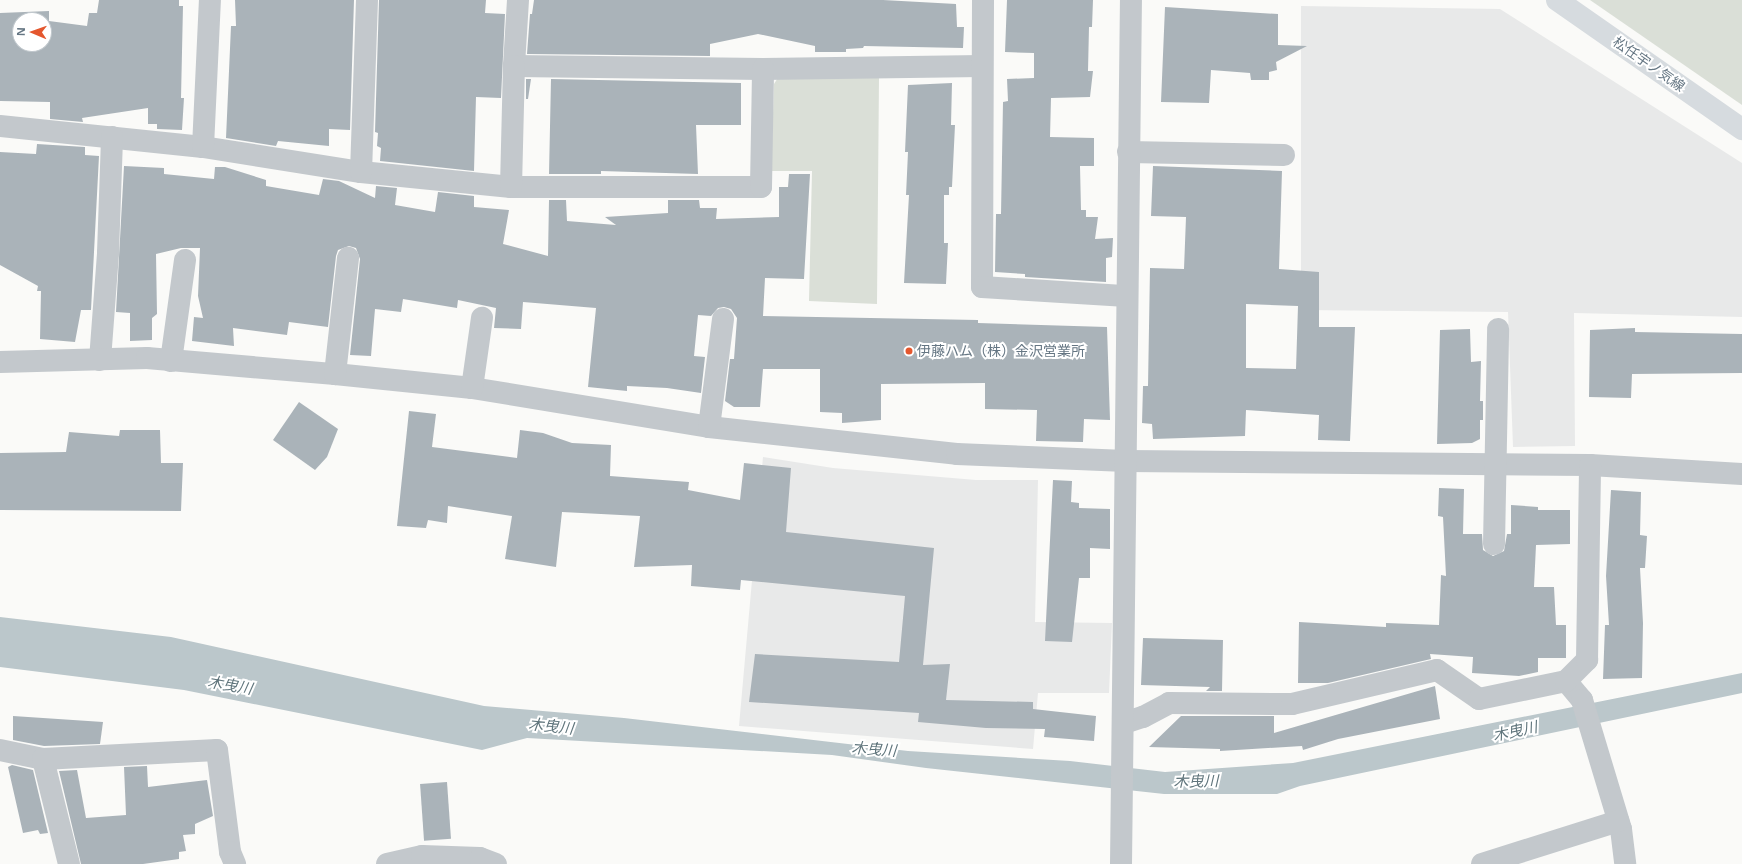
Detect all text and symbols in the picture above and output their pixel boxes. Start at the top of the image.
north arrow [12,12,52,52]
text: N [13,27,28,36]
street label: 松任宇ノ気線 [1610,33,1688,95]
place label: 伊藤ハム（株）金沢営業所 [917,343,1085,359]
marker: 伊藤ハム（株）金沢営業所 [904,346,914,356]
water label: 木曳川 [206,672,254,698]
water label: 木曳川 [528,715,574,737]
water label: 木曳川 [1491,718,1539,744]
water label: 木曳川 [851,738,897,760]
water label: 木曳川 [1173,772,1219,790]

